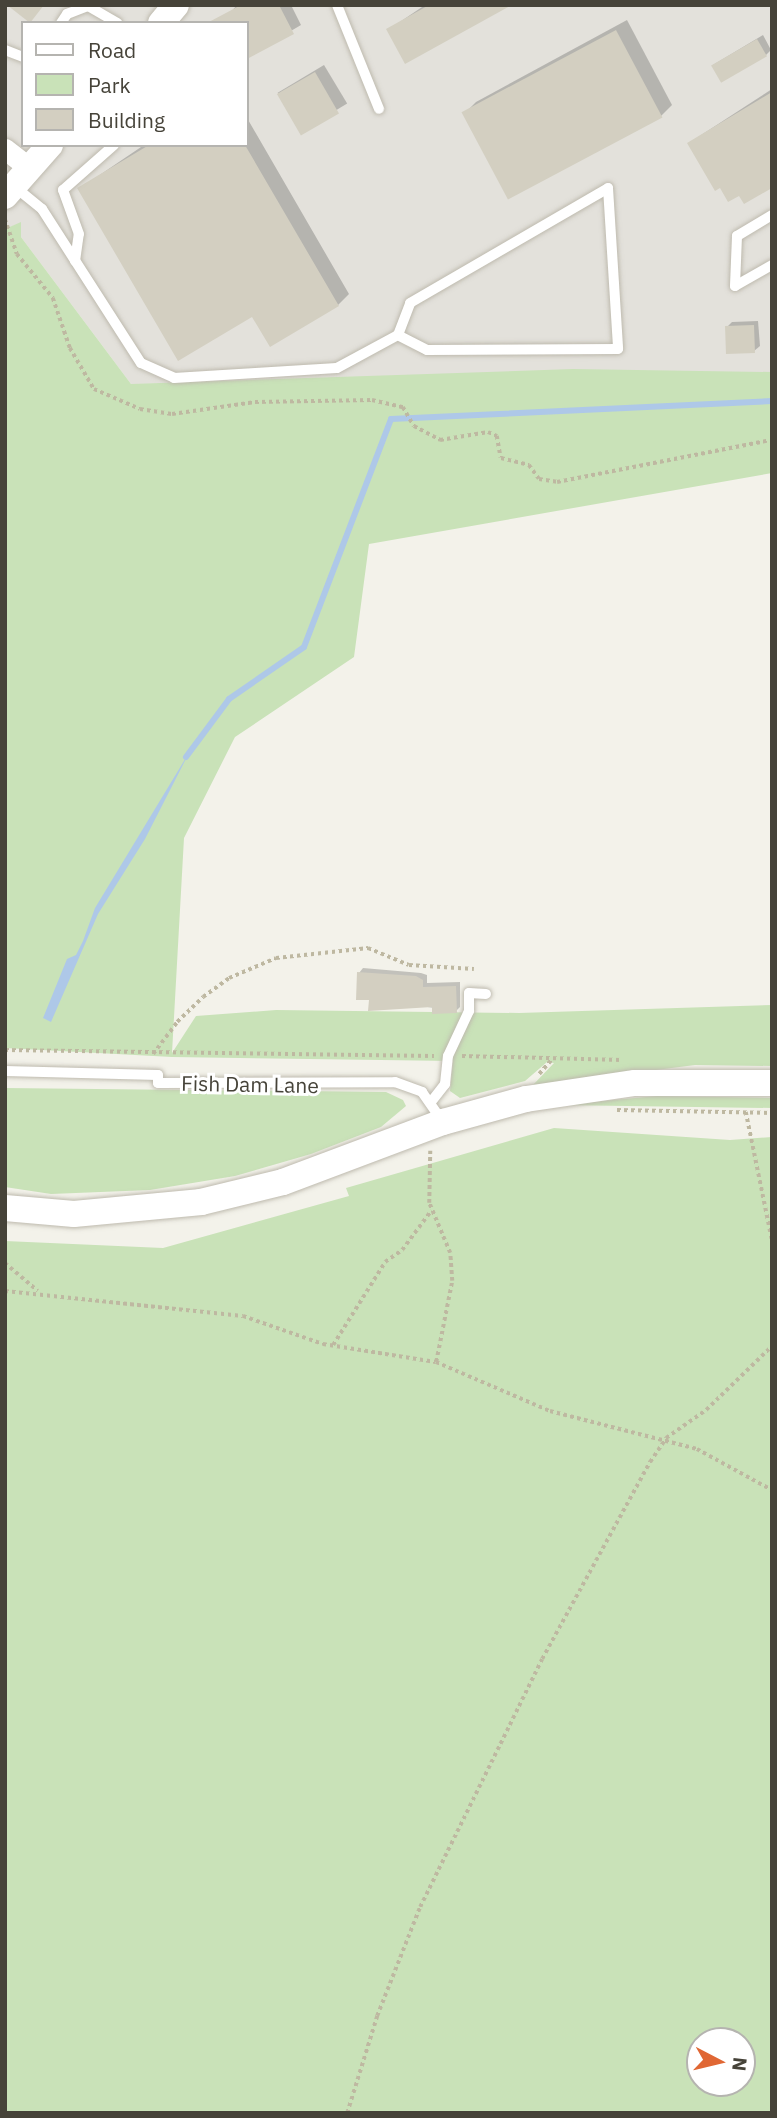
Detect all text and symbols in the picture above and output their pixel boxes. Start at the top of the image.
legend [21,21,248,147]
text: Road [88,36,136,64]
text: Park [88,71,131,99]
text: Building [88,106,165,134]
street label: Fish Dam Lane [181,1070,319,1098]
north arrow [686,2027,756,2097]
text: N [727,2056,753,2073]

